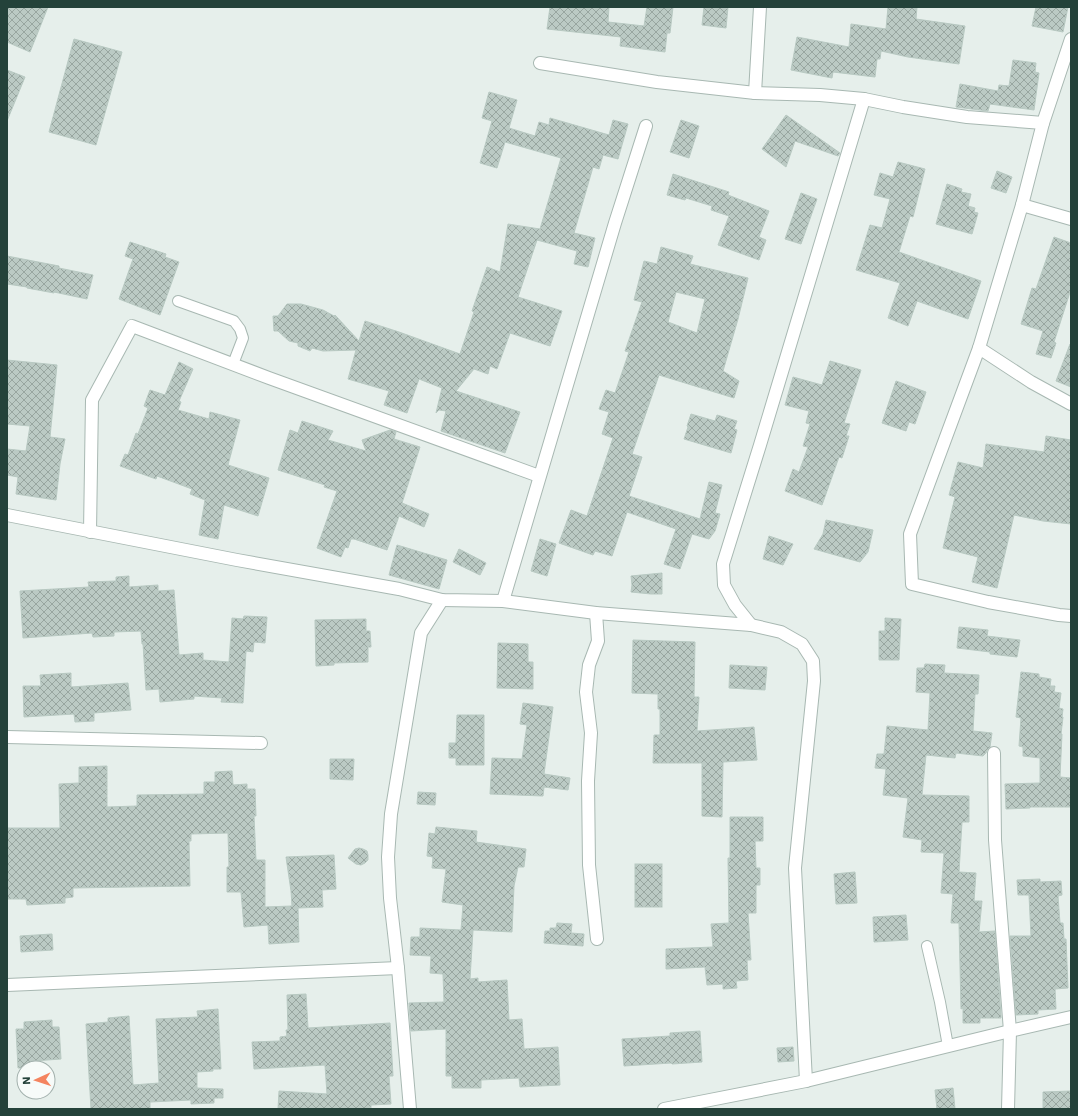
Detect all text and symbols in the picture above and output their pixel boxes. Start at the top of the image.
north arrow [16,1060,56,1100]
text: N [20,1076,33,1085]

